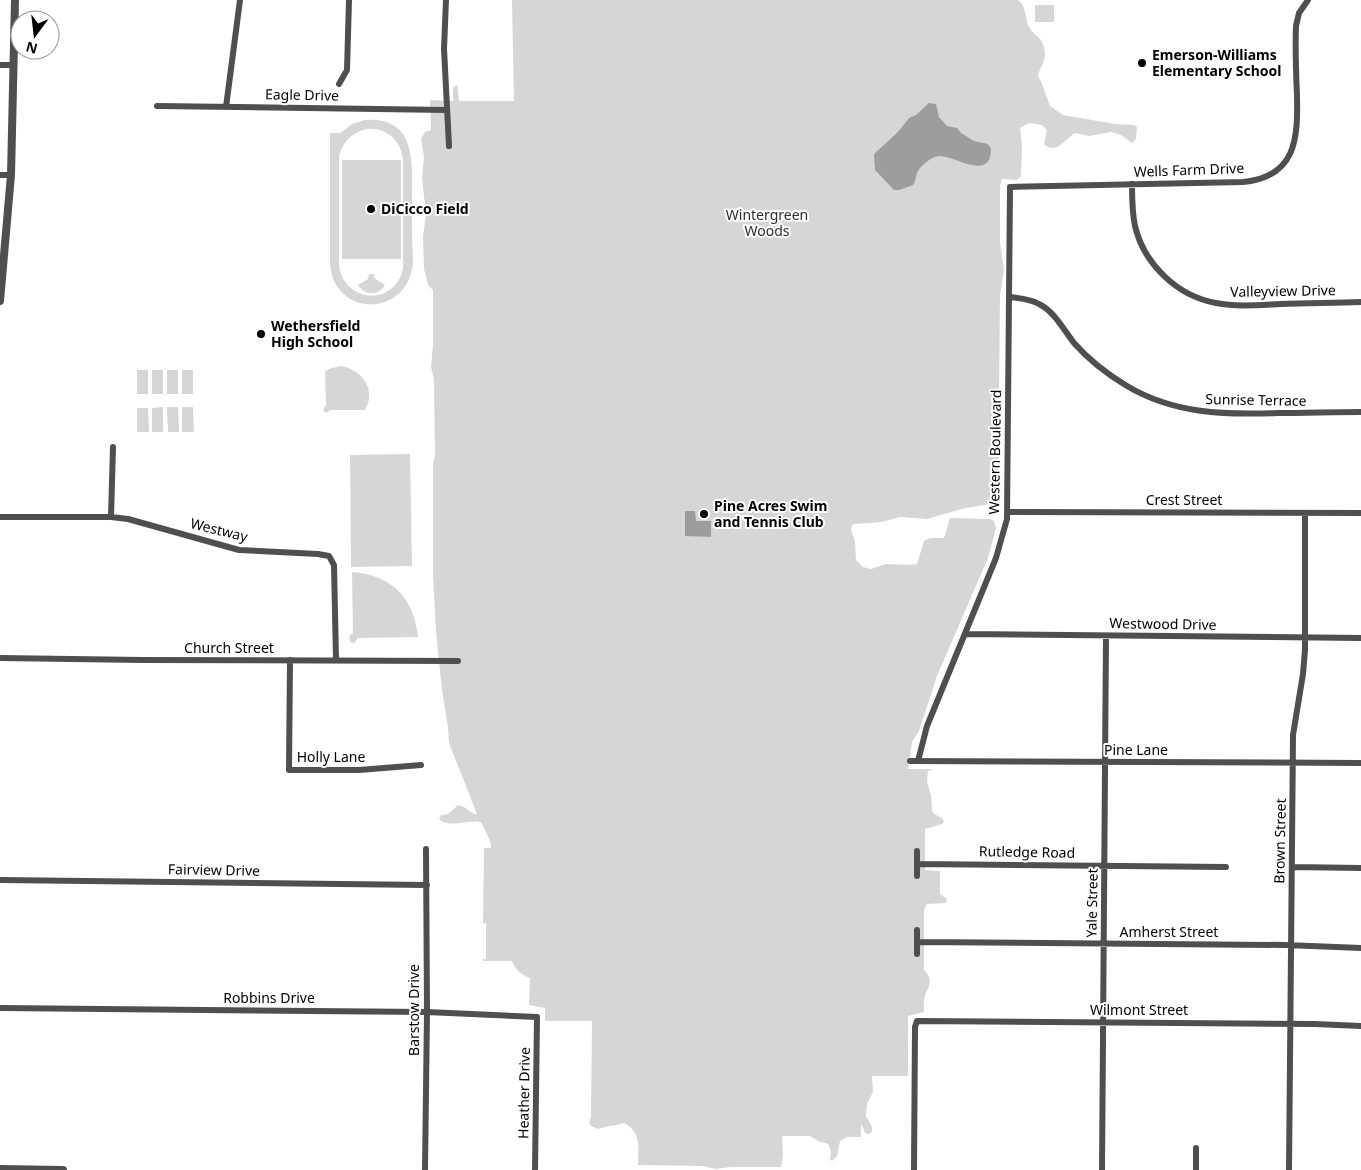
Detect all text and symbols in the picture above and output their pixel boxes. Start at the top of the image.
north arrow [10,10,60,60]
text: N [24,37,39,59]
place label: Emerson-Williams Elementary School [1152,45,1282,80]
marker: Emerson-Williams Elementary School [1136,57,1148,69]
street label: Eagle Drive [265,84,339,105]
street label: Wells Farm Drive [1133,158,1245,181]
place label: DiCicco Field [381,199,469,218]
marker: DiCicco Field [365,203,377,215]
park label: Wintergreen Woods [726,205,808,240]
street label: Valleyview Drive [1230,280,1336,301]
place label: Wethersfield High School [271,316,360,351]
marker: Wethersfield High School [255,328,267,340]
street label: Western Boulevard [984,389,1005,515]
street label: Sunrise Terrace [1205,389,1307,410]
street label: Crest Street [1146,490,1222,509]
place label: Pine Acres Swim and Tennis Club [714,496,827,531]
marker: Pine Acres Swim and Tennis Club [698,508,710,520]
street label: Westway [188,513,251,546]
street label: Westwood Drive [1109,613,1217,634]
street label: Church Street [184,638,274,657]
street label: Pine Lane [1104,740,1168,759]
street label: Holly Lane [297,747,365,766]
street label: Brown Street [1269,798,1290,884]
street label: Rutledge Road [979,841,1075,862]
street label: Fairview Drive [168,859,260,880]
street label: Yale Street [1081,868,1102,938]
street label: Amherst Street [1120,922,1218,941]
street label: Barstow Drive [404,964,423,1056]
street label: Robbins Drive [223,988,315,1007]
street label: Wilmont Street [1090,1000,1188,1019]
street label: Heather Drive [513,1047,534,1139]

